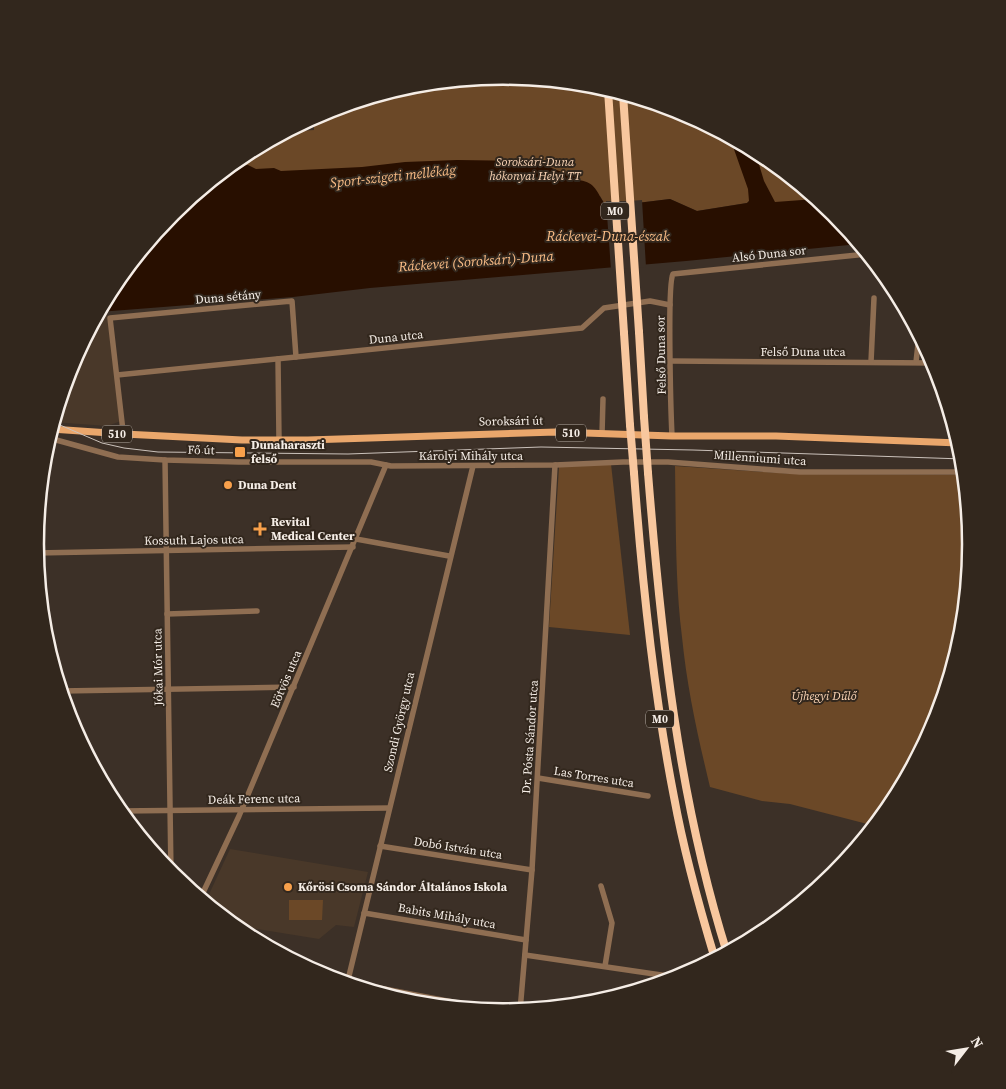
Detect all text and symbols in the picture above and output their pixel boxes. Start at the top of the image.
park label: Soroksári-Duna hókonyai Helyi TT [489,154,582,184]
water label: Sport-szigeti mellékág [329,159,458,193]
road number: M0 [601,202,629,220]
water label: Ráckevei-Duna-észak [545,226,670,246]
street label: Alsó Duna sor [731,242,807,266]
water label: Ráckevei (Soroksári)-Duna [397,246,555,276]
street label: Duna sétány [194,286,262,308]
street label: Felső Duna sor [652,315,670,395]
street label: Duna utca [368,326,425,348]
street label: Felső Duna utca [760,344,846,360]
street label: Soroksári út [479,412,543,430]
road number: 510 [556,424,586,442]
road number: 510 [102,426,132,442]
place label: Dunaharaszti felső [251,437,325,467]
street label: Fő út [187,442,215,458]
marker: Dunaharaszti felső [233,445,247,459]
street label: Millenniumi utca [713,447,808,469]
street label: Károlyi Mihály utca [419,448,524,464]
place label: Duna Dent [238,477,297,493]
marker: Duna Dent [222,479,234,491]
place label: Revital Medical Center [271,514,355,544]
marker: Revital Medical Center [253,522,267,536]
street label: Kossuth Lajos utca [144,531,245,549]
street label: Jókai Mór utca [149,627,167,707]
street label: Eötvös utca [267,647,306,710]
street label: Szondi György utca [380,669,419,774]
street label: Dr. Pósta Sándor utca [518,679,542,794]
park label: Újhegyi Dűlő [791,688,858,704]
road number: M0 [646,711,674,728]
street label: Las Torres utca [553,763,636,791]
street label: Deák Ferenc utca [208,790,301,808]
street label: Dobó István utca [413,833,504,863]
place label: Kőrösi Csoma Sándor Általános Iskola [298,879,508,895]
marker: Kőrösi Csoma Sándor Általános Iskola [282,881,294,893]
street label: Babits Mihály utca [397,900,498,933]
north arrow [941,1024,991,1074]
text: N [966,1033,988,1052]

